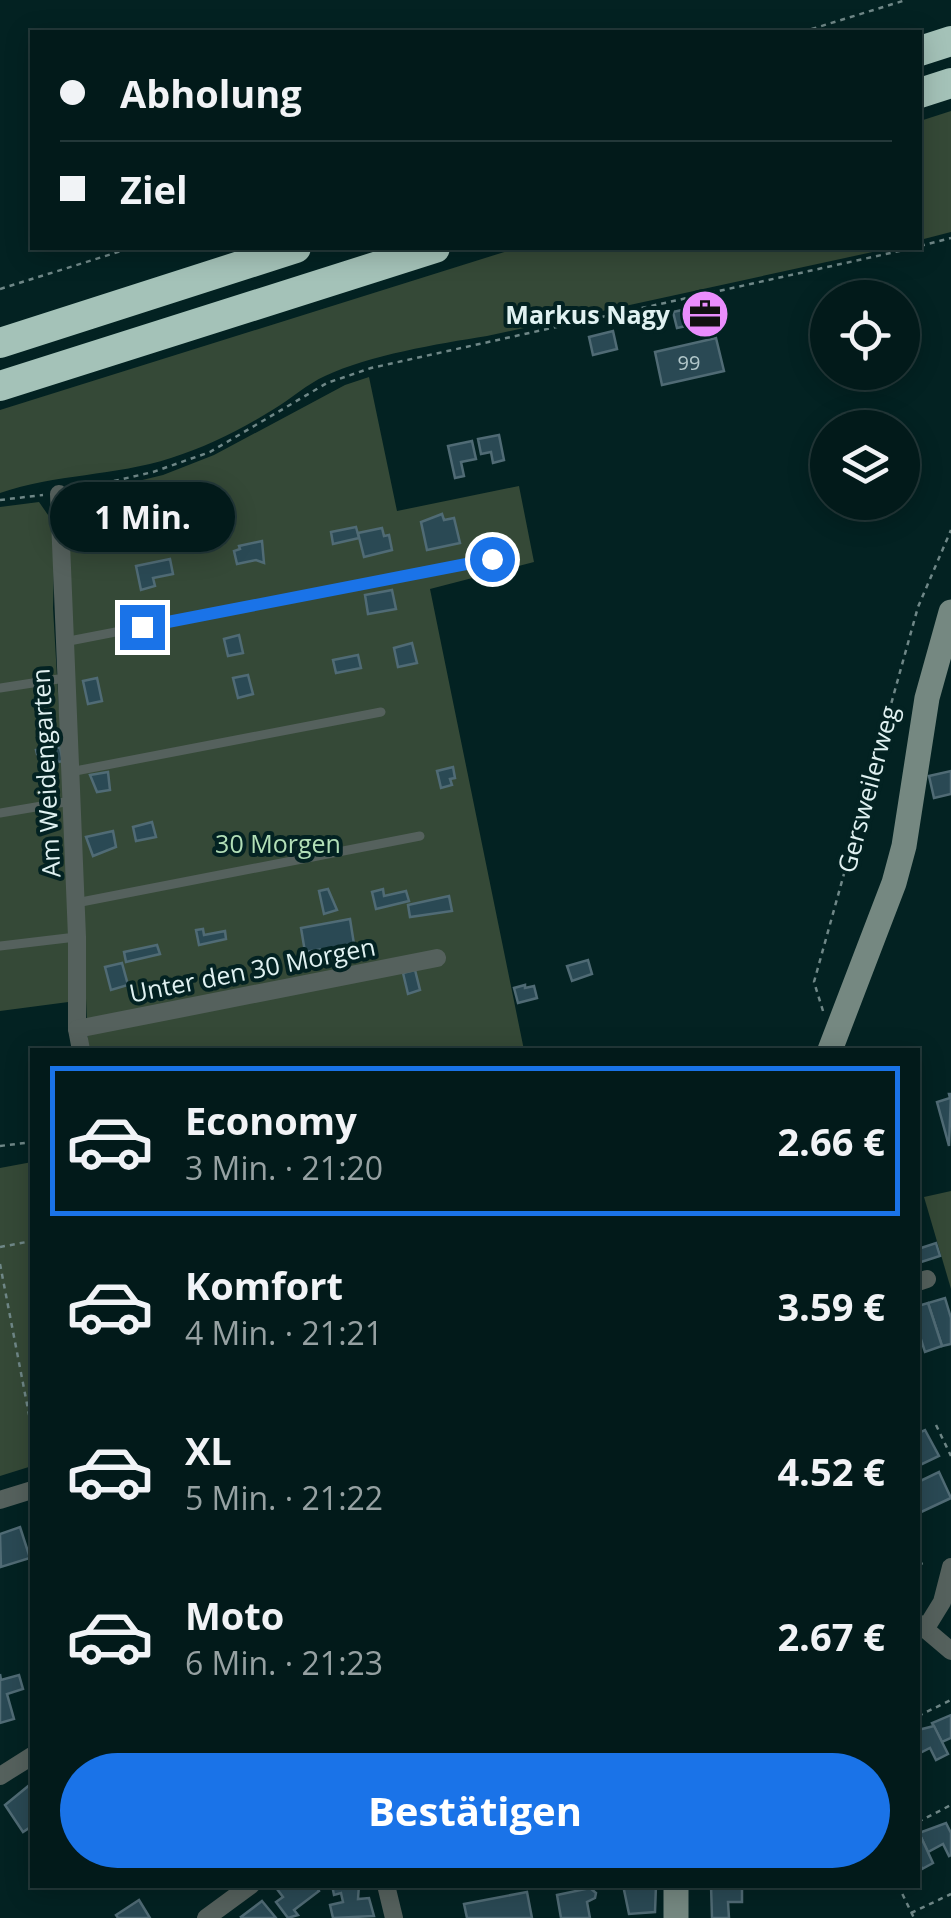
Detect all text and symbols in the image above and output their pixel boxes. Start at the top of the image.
text: Abholung [120,67,302,119]
text: Ziel [120,163,188,215]
map controls [810,280,920,520]
button: locate [810,280,920,390]
office icon: Markus Nagy [679,288,731,340]
place label: Markus Nagy [505,297,671,331]
house number: 99 [678,349,700,376]
button: layers [810,410,920,520]
callout: 1 Min. [49,482,234,552]
text: 1 Min. [94,495,191,538]
route start [470,537,515,582]
route end [120,605,165,650]
street label: Am Weidengarten [23,667,67,879]
street label: Gersweilerweg [828,701,906,876]
park label: 30 Morgen [215,826,341,860]
street label: Unter den 30 Morgen [126,928,378,1010]
text: Economy [185,1094,357,1146]
icon: car [65,1096,155,1186]
text: 2.66 € [777,1115,885,1167]
text: 3 Min. · 21:20 [185,1146,383,1189]
text: Komfort [185,1259,343,1311]
icon: car [65,1261,155,1351]
text: 3.59 € [777,1280,885,1332]
text: 4 Min. · 21:21 [185,1311,383,1354]
text: XL [185,1424,232,1476]
icon: car [65,1426,155,1516]
text: 4.52 € [777,1445,885,1497]
text: 5 Min. · 21:22 [185,1476,383,1519]
text: Moto [185,1589,284,1641]
icon: car [65,1591,155,1681]
text: 2.67 € [777,1610,885,1662]
text: 6 Min. · 21:23 [185,1641,383,1684]
button: Bestätigen [60,1753,890,1868]

